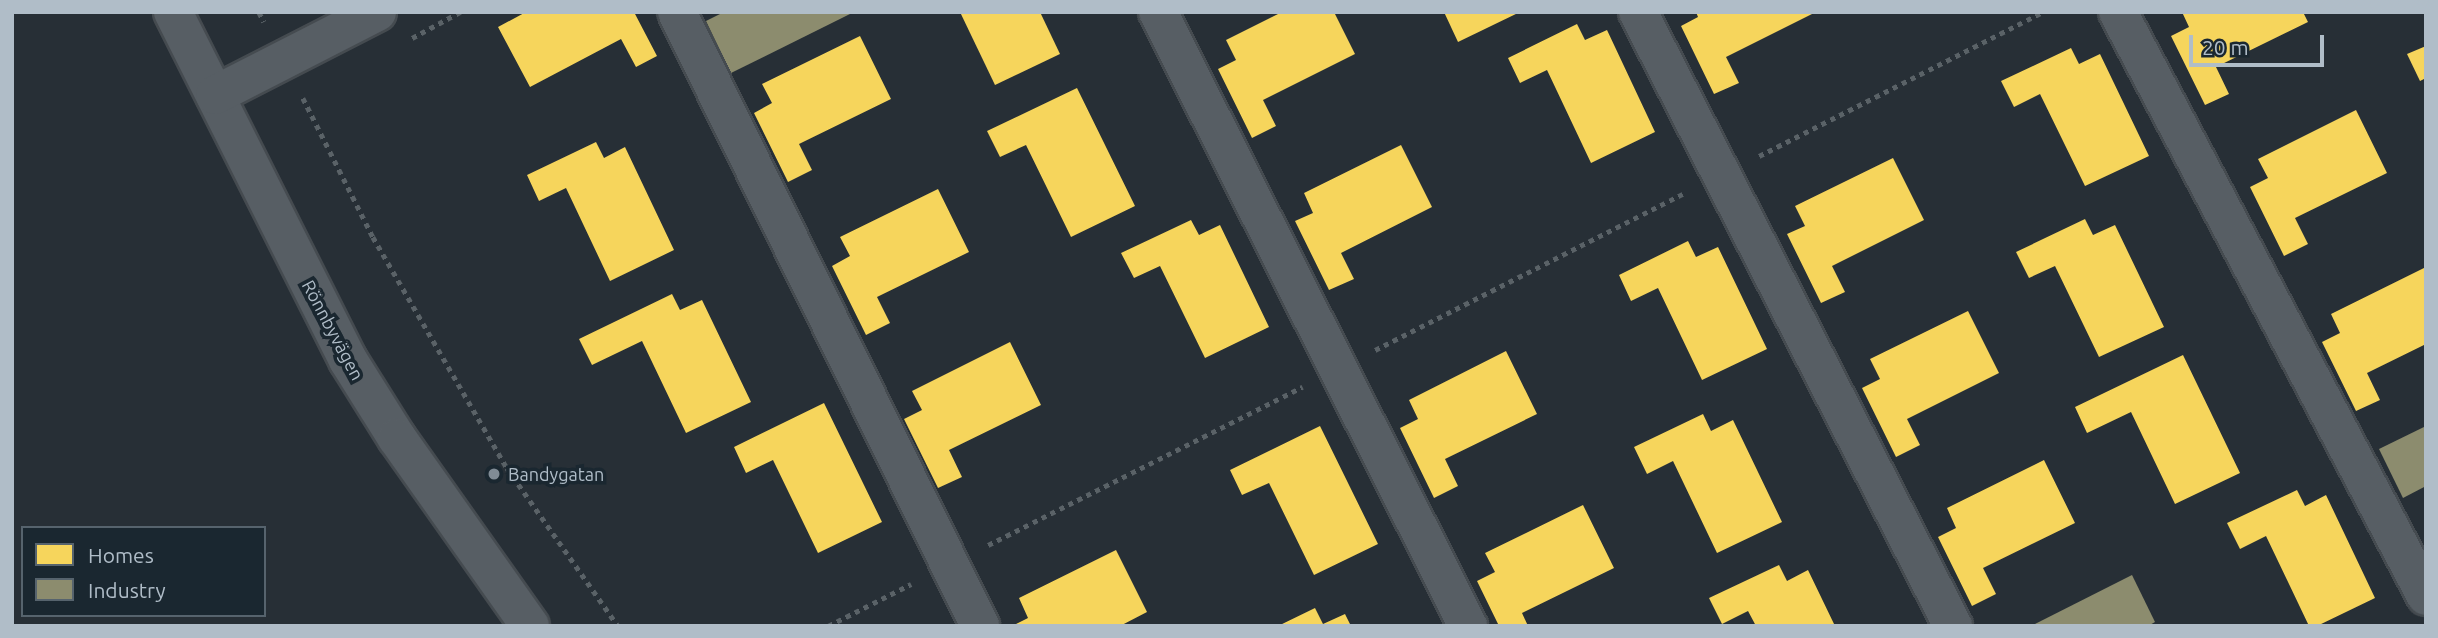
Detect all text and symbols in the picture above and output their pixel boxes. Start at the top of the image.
scale bar [2193,21,2328,65]
text: 20 m [2202,35,2249,59]
street label: Rönnbyvägen [298,276,368,384]
place label: Bandygatan [508,463,604,485]
marker: Bandygatan [486,466,502,482]
legend [21,526,266,617]
text: Homes [88,543,154,567]
text: Industry [88,578,166,602]

